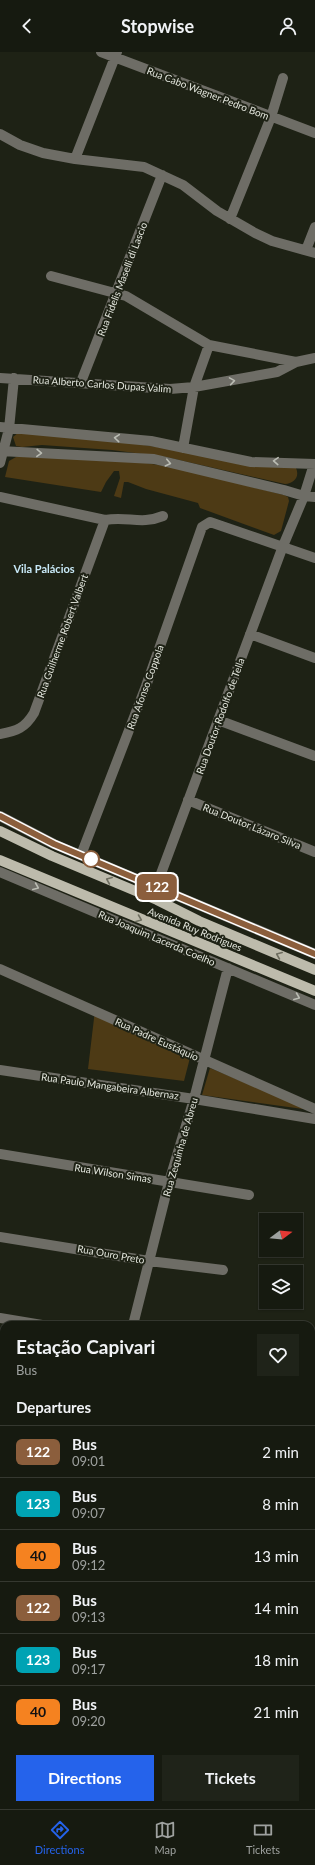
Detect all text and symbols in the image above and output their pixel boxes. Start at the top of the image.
icon: back [16,15,38,37]
text: Stopwise [121,15,194,37]
icon: person [277,15,299,37]
street label: Rua Cabo Wagner Pedro Bom [145,64,271,122]
street label: Rua Fidelis Maselli di Lascio [95,220,149,338]
street label: Rua Alberto Carlos Dupas Valim [32,373,172,395]
one-way arrow [229,377,236,385]
one-way arrow [114,434,120,443]
one-way arrow [36,449,42,457]
one-way arrow [273,457,279,466]
one-way arrow [165,458,172,466]
district label: Vila Palácios [12,562,75,575]
street label: Rua Guilherme Robert Valbert [34,572,90,699]
street label: Rua Afonso Coppola [124,643,166,731]
street label: Rua Doutor Rodolfo de Tella [193,656,247,776]
street label: Rua Doutor Lázaro Silva [201,801,303,851]
unlabelled marker [82,850,100,868]
line badge: 122 [134,874,180,900]
one-way arrow [106,876,113,884]
text: 122 [145,878,169,895]
one-way arrow [31,882,39,890]
street label: Avenida Ruy Rodrigues [146,905,244,953]
street label: Rua Joaquim Lacerda Coelho [97,908,218,968]
one-way arrow [136,914,143,922]
one-way arrow [276,952,284,960]
one-way arrow [294,993,301,1001]
street label: Rua Padre Eustáquio [113,1015,201,1063]
street label: Rua Paulo Mangabeira Albernaz [40,1070,180,1102]
street label: Rua Zequinha de Abreu [160,1096,200,1198]
street label: Rua Wilson Simas [74,1161,152,1185]
north arrow [259,1213,303,1257]
map controls [259,1213,303,1309]
street label: Rua Ouro Preto [76,1242,146,1266]
button: layers [259,1265,303,1309]
button: heart [257,1334,299,1376]
text: Estação Capivari [16,1335,155,1358]
text: Bus [16,1362,37,1378]
text: Departures [16,1398,91,1416]
text: Bus [72,1435,97,1453]
text: 122 [26,1443,50,1460]
text: 2 min [262,1443,299,1461]
text: 09:01 [72,1453,105,1469]
text: Bus [72,1487,97,1505]
text: 123 [26,1495,50,1512]
text: 8 min [262,1495,299,1513]
text: 09:07 [72,1505,105,1521]
text: Bus [72,1539,97,1557]
text: 40 [30,1547,46,1564]
text: 13 min [253,1547,299,1565]
text: 09:12 [72,1557,105,1573]
text: Bus [72,1591,97,1609]
text: 122 [26,1599,50,1616]
text: 14 min [253,1599,299,1617]
text: 09:13 [72,1609,105,1625]
text: Bus [72,1643,97,1661]
text: 123 [26,1651,50,1668]
text: 18 min [253,1651,299,1669]
text: 09:17 [72,1661,105,1677]
text: Bus [72,1695,97,1713]
text: 40 [30,1703,46,1720]
text: 21 min [253,1703,299,1721]
text: 09:20 [72,1713,105,1729]
button: Directions [16,1755,154,1801]
button: Tickets [162,1755,299,1801]
tab: Directions [35,1819,85,1856]
tab: Map [154,1819,176,1856]
tab: Tickets [246,1819,280,1856]

